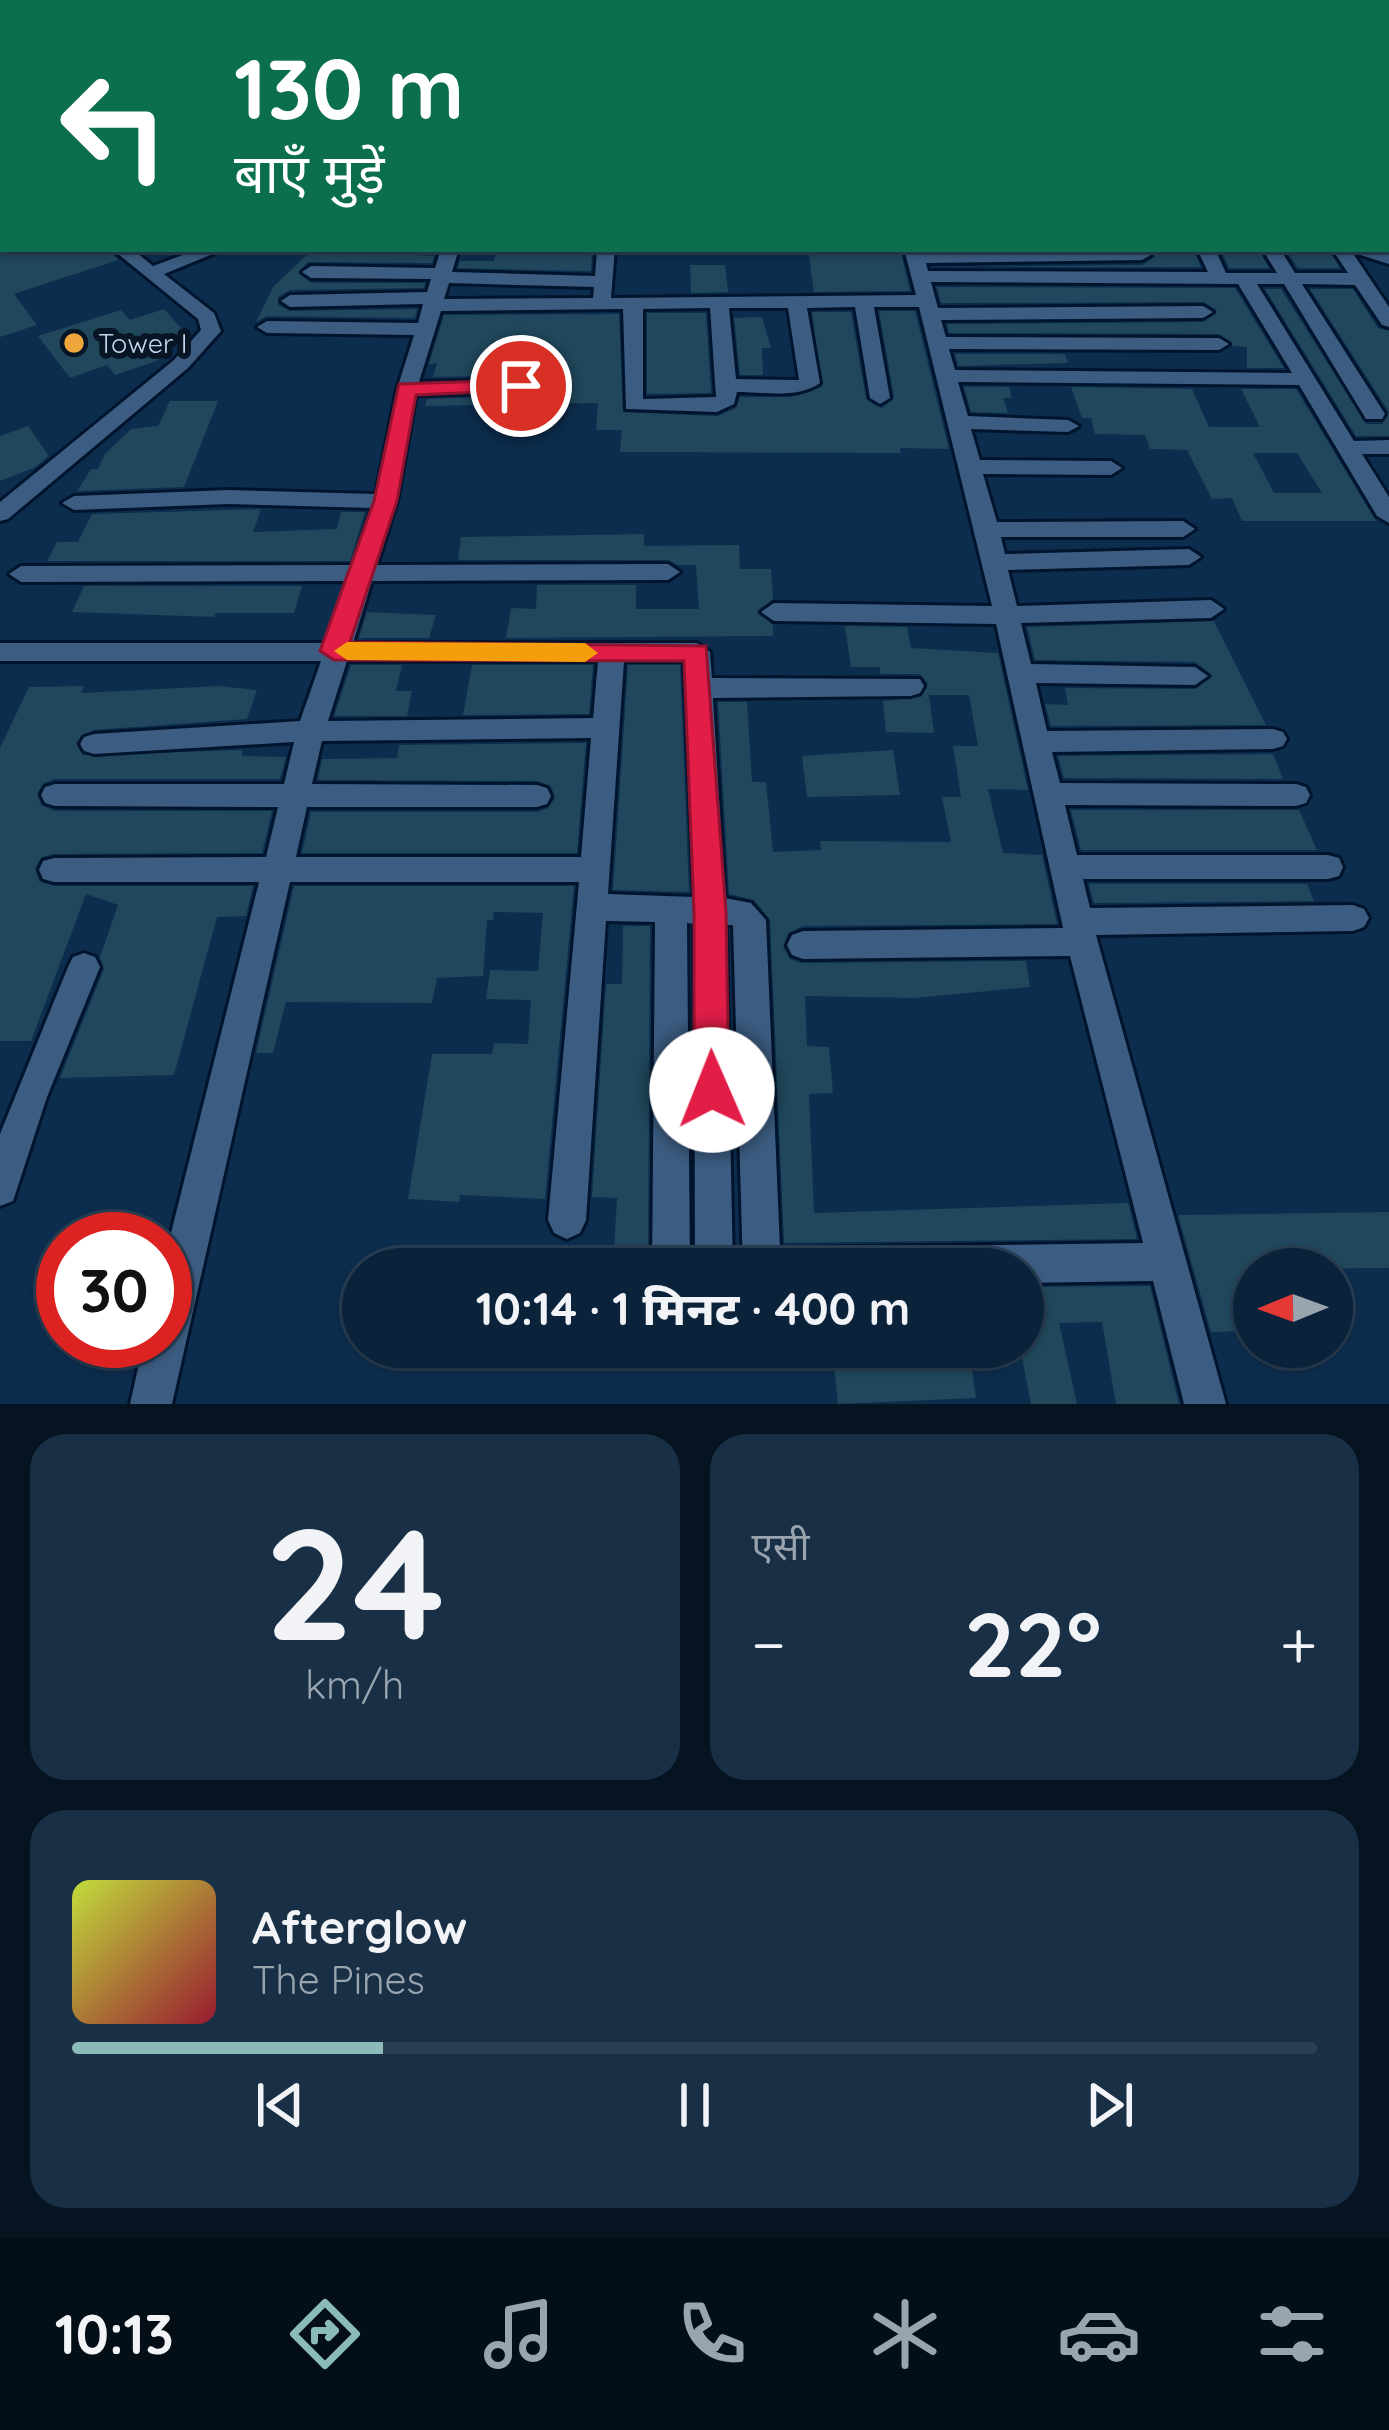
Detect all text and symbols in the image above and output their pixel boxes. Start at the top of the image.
text: 130 m [234,35,464,140]
icon: left [36,48,192,204]
text: बाएँ मुड़ें [234,139,385,207]
place label: Tower I [98,326,187,360]
marker: Tower I [61,330,87,356]
pin [470,335,572,437]
icon: arrive [488,353,554,419]
position arrow [649,1027,775,1153]
speed limit sign: 30 [36,1212,192,1368]
north arrow [1233,1248,1353,1368]
map controls [1233,1248,1353,1368]
text: 10:14 · 1 मिनट · 400 m [476,1280,910,1336]
text: 24 [265,1484,445,1679]
text: एसी [752,1521,810,1570]
text: 22° [964,1587,1102,1700]
text: − [752,1602,786,1685]
text: + [1280,1602,1317,1685]
text: km/h [305,1660,404,1709]
text: Afterglow [252,1899,467,1955]
text: The Pines [252,1955,425,2004]
icon: previous [247,2072,313,2138]
icon: pause [662,2072,728,2138]
icon: next [1077,2072,1143,2138]
icon: directions [283,2292,367,2376]
icon: music [477,2292,561,2376]
icon: phone [670,2292,754,2376]
icon: climate [863,2292,947,2376]
icon: car [1057,2292,1141,2376]
icon: filters [1250,2292,1334,2376]
text: 10:13 [55,2300,174,2368]

